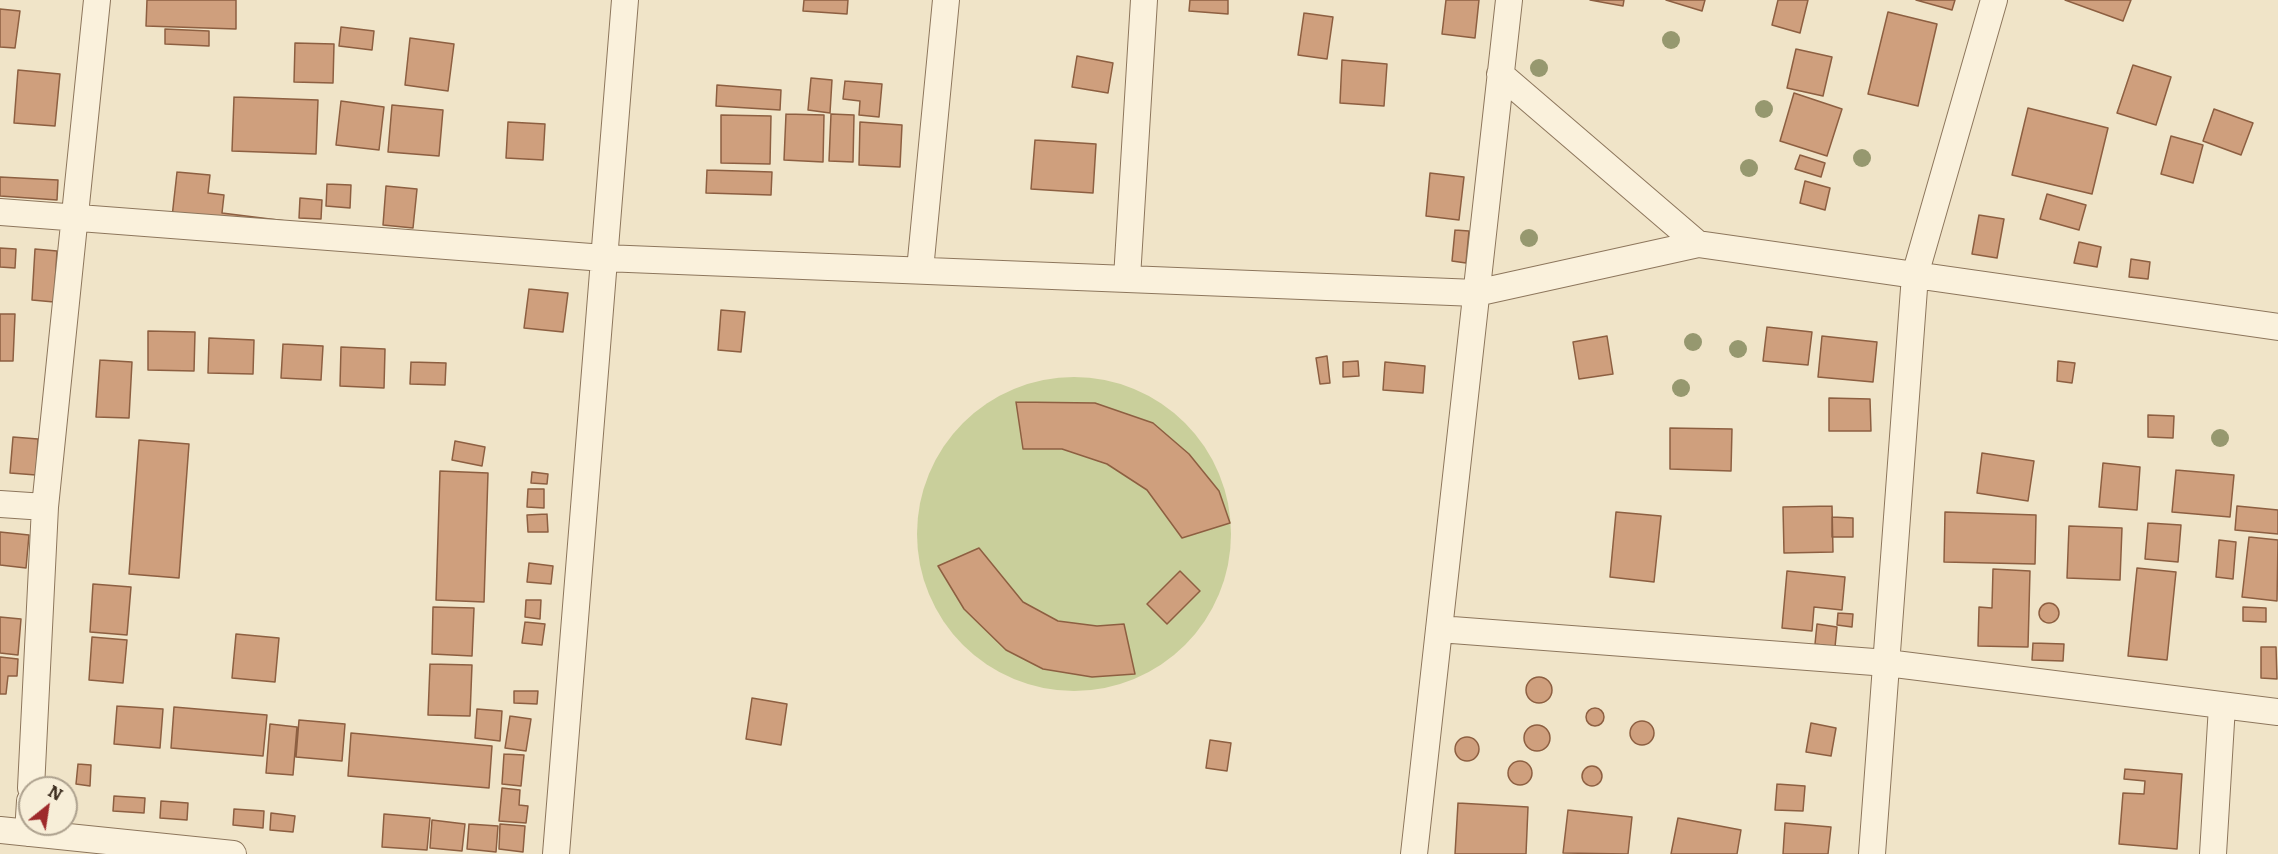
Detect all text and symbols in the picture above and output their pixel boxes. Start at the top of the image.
north arrow [18,776,78,836]
text: N [44,778,68,806]

